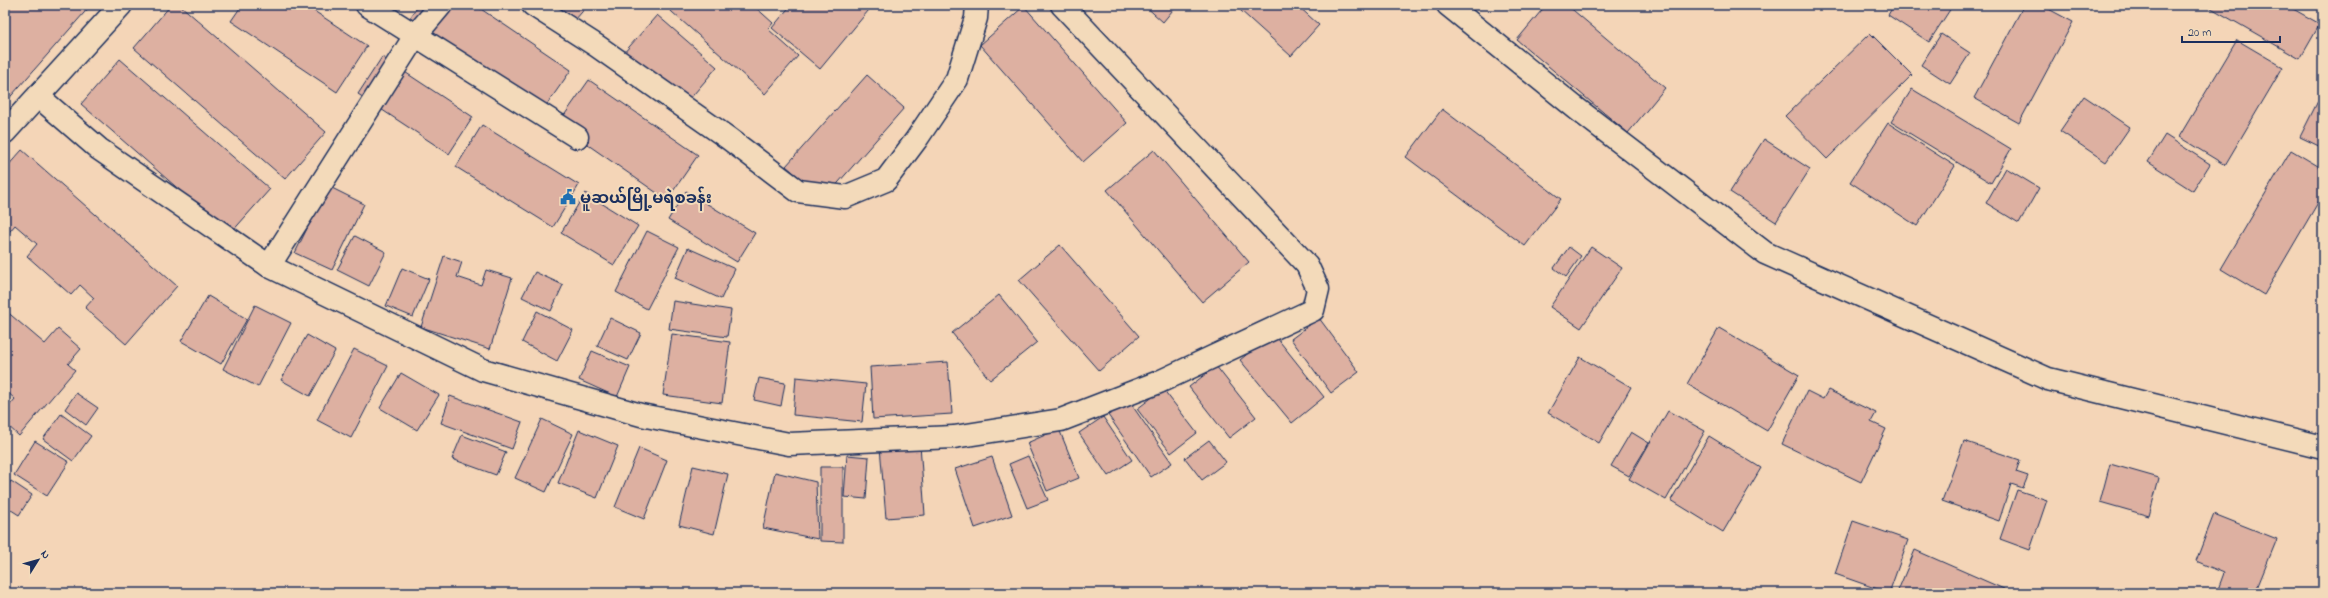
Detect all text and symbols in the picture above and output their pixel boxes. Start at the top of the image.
scale bar [2182,18,2280,44]
text: 20 m [2188,24,2211,42]
place label: မူဆယ်မြို့မရဲစခန်း [580,186,712,211]
public building icon: မူဆယ်မြို့မရဲစခန်း [559,188,577,206]
north arrow [18,540,58,580]
text: N [37,547,54,562]

